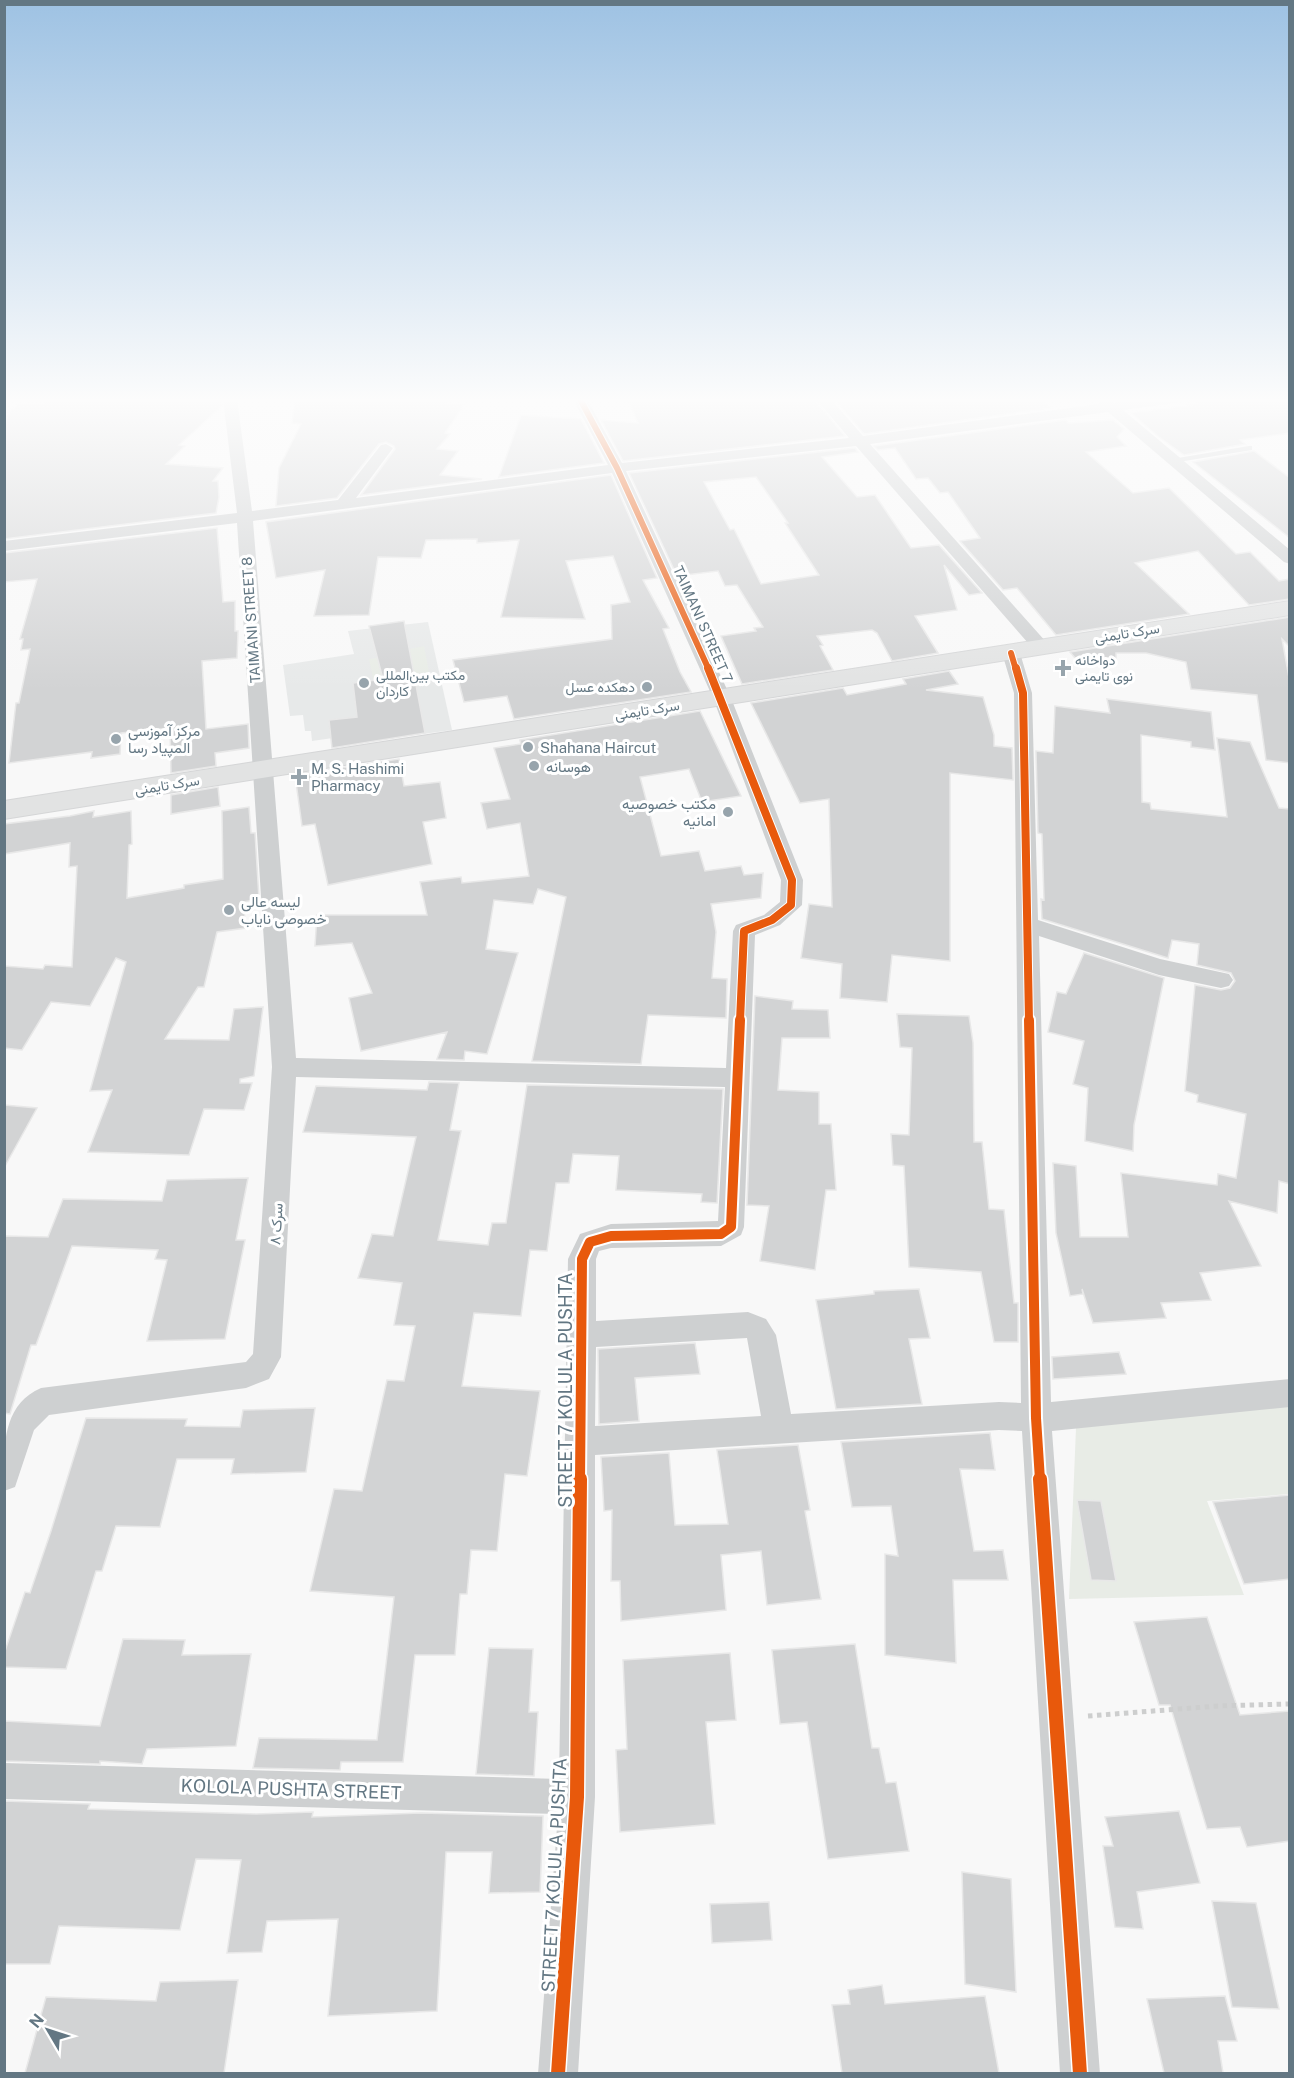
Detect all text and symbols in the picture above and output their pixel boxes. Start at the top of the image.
street label: TAIMANI STREET 8 [239,556,263,684]
street label: TAIMANI STREET 7 [670,563,736,685]
street label: سرک تایمنی [1094,620,1161,647]
place label: دواخانه نوی تایمنی [1075,652,1133,685]
marker: دواخانه نوی تایمنی [1056,661,1070,675]
place label: مکتب بین‌المللی کاردان [376,667,465,700]
marker: مکتب بین‌المللی کاردان [357,676,371,690]
place label: دهکده عسل [566,679,635,696]
marker: دهکده عسل [640,680,654,694]
street label: سرک تایمنی [614,697,681,724]
place label: مرکز آموزسی المپیاد رسا [128,722,200,758]
marker: مرکز آموزسی المپیاد رسا [109,732,123,746]
place label: Shahana Haircut [540,739,657,756]
marker: Shahana Haircut [521,740,535,754]
place label: هوسانه [546,758,591,776]
marker: هوسانه [527,759,541,773]
place label: M. S. Hashimi Pharmacy [311,760,404,794]
marker: M. S. Hashimi Pharmacy [292,770,306,784]
street label: سرک تایمنی [134,772,201,799]
place label: مکتب خصوصیه امانیه [622,795,716,830]
marker: مکتب خصوصیه امانیه [721,805,735,819]
place label: لیسه عالی خصوصی نایاب [241,893,326,929]
marker: لیسه عالی خصوصی نایاب [222,903,236,917]
street label: سرک ۸ [266,1202,287,1246]
street label: STREET 7 KOLULA PUSHTA [555,1272,576,1508]
street label: STREET 7 KOLULA PUSHTA [537,1757,571,1993]
street label: KOLOLA PUSHTA STREET [180,1775,402,1803]
north arrow [18,2000,78,2060]
text: N [25,2010,48,2032]

